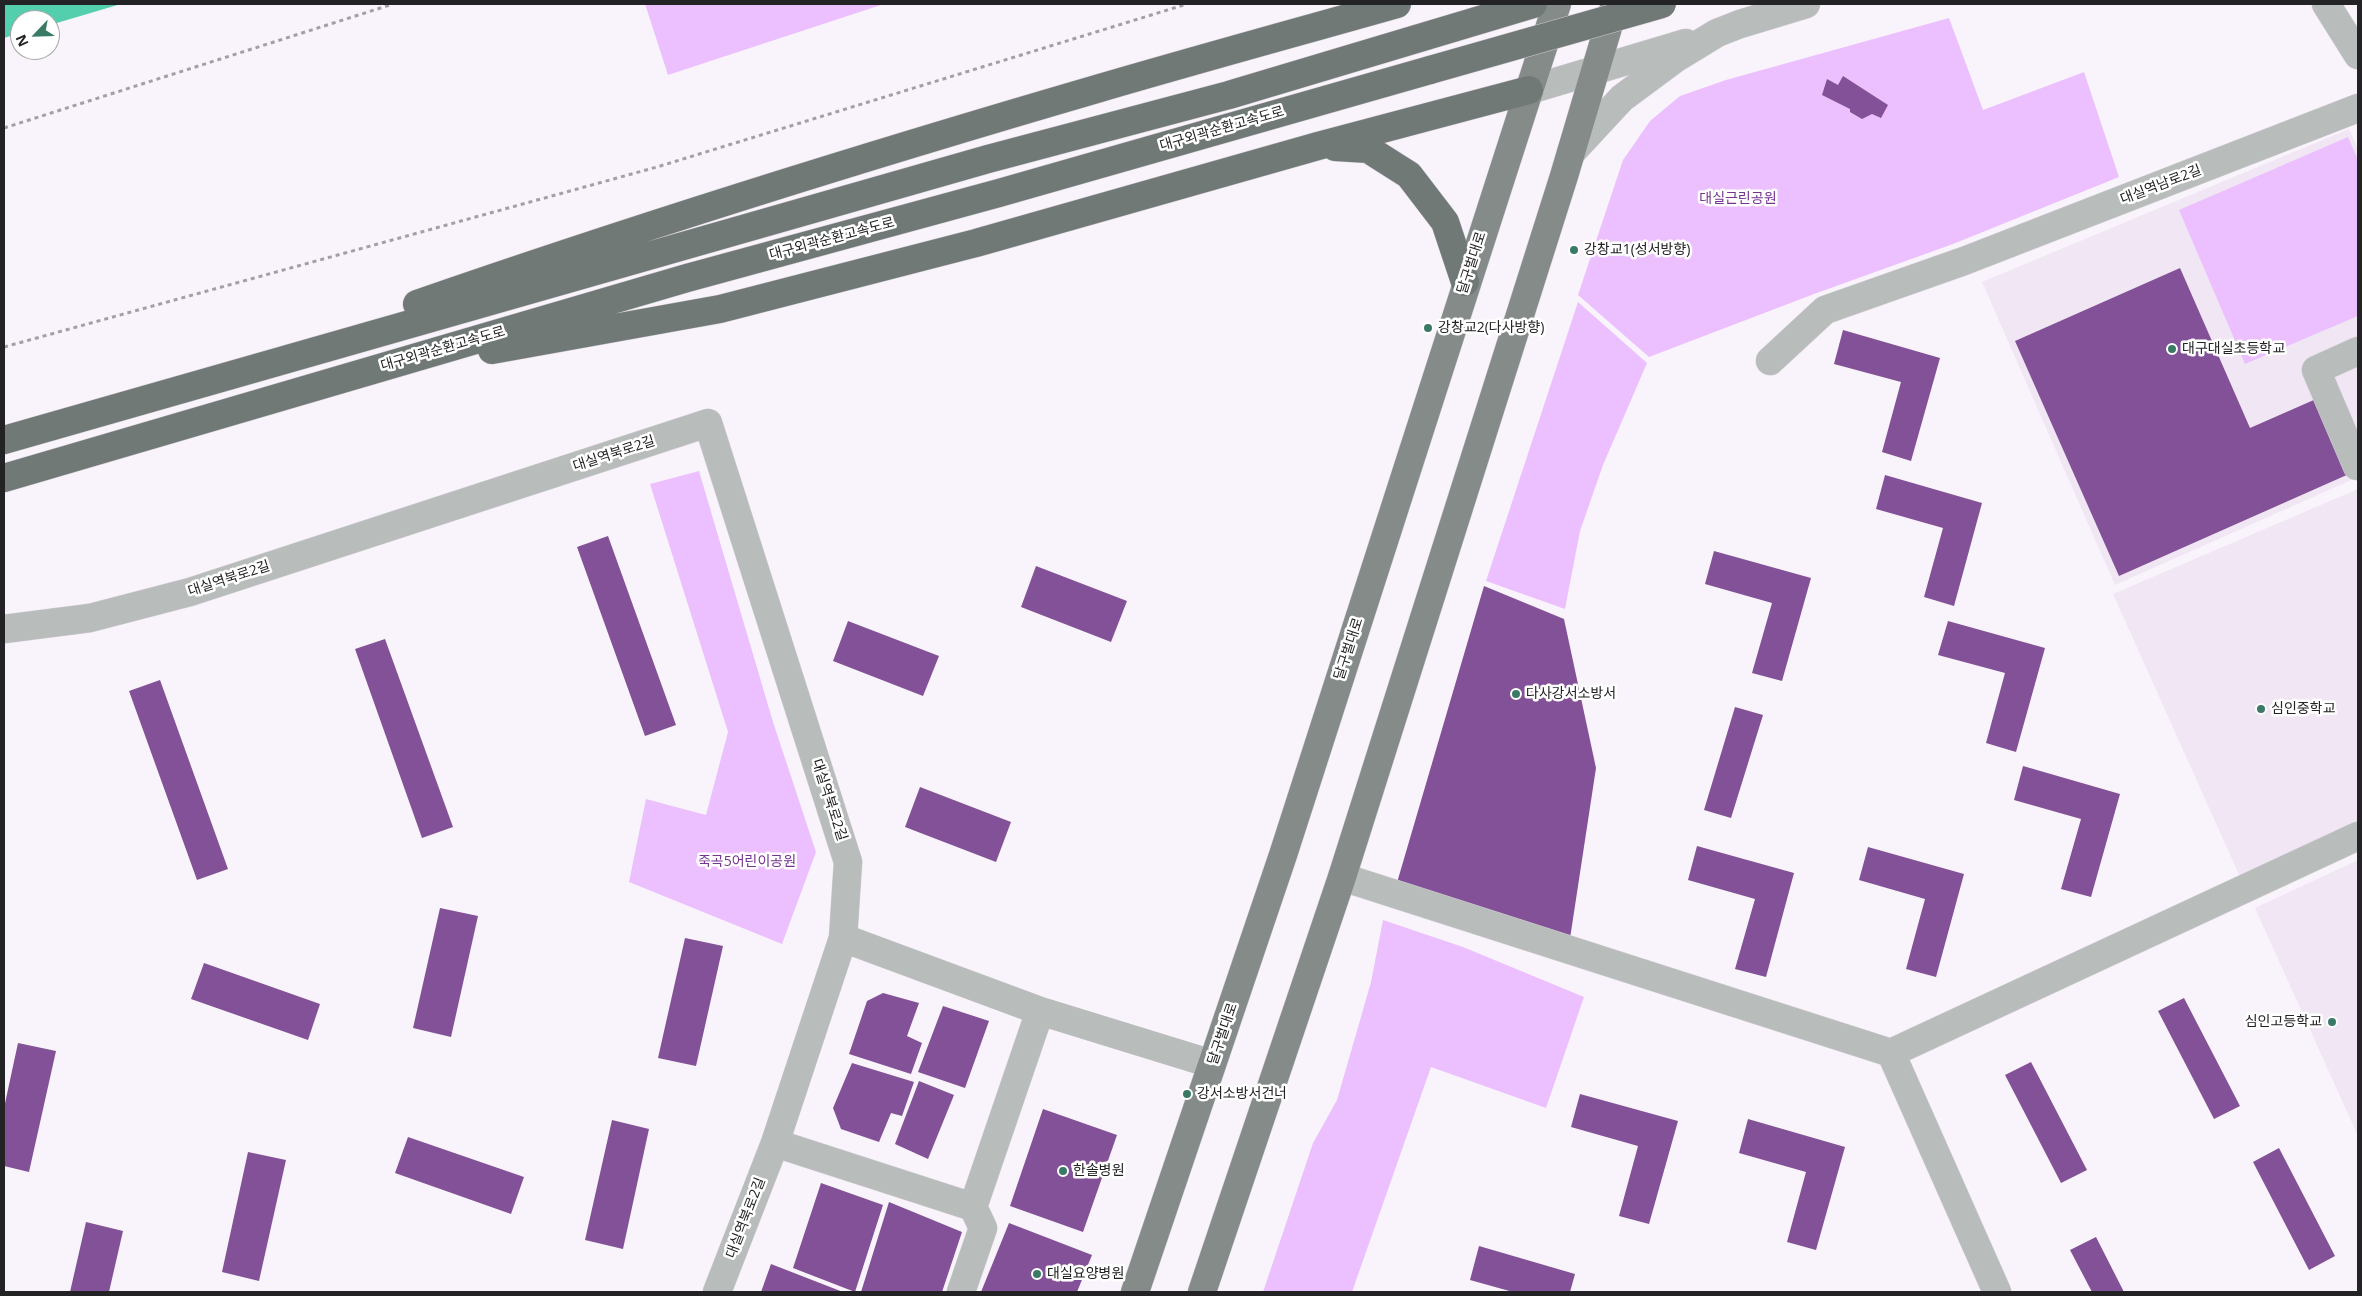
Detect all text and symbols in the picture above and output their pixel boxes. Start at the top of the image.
north arrow [10,10,60,60]
text: N [11,32,33,50]
street label: 대구외곽순환고속도로 [1158,103,1286,155]
street label: 대실역남로2길 [2118,162,2204,208]
park label: 대실근린공원 [1699,191,1777,207]
street label: 대구외곽순환고속도로 [768,214,896,264]
street label: 달구벌대로 [1454,230,1490,296]
place label: 강창교1(성서방향) [1584,242,1690,258]
marker: 강창교1(성서방향) [1568,244,1580,256]
place label: 강창교2(다사방향) [1438,320,1544,336]
marker: 강창교2(다사방향) [1422,322,1434,334]
street label: 대구외곽순환고속도로 [379,323,507,375]
place label: 대구대실초등학교 [2182,341,2285,357]
marker: 대구대실초등학교 [2166,343,2178,355]
street label: 대실역북로2길 [571,433,657,475]
street label: 대실역북로2길 [186,558,272,600]
street label: 달구벌대로 [1331,616,1367,682]
place label: 다사강서소방서 [1526,686,1616,702]
marker: 다사강서소방서 [1510,688,1522,700]
place label: 심인중학교 [2271,701,2335,717]
marker: 심인중학교 [2255,703,2267,715]
street label: 대실역북로2길 [808,757,850,843]
park label: 죽곡5어린이공원 [698,854,796,870]
street label: 달구벌대로 [1205,1001,1241,1067]
place label: 심인고등학교 [2245,1014,2322,1030]
marker: 심인고등학교 [2326,1016,2338,1028]
place label: 강서소방서건너 [1197,1086,1287,1102]
marker: 강서소방서건너 [1181,1088,1193,1100]
place label: 한솔병원 [1073,1163,1125,1179]
marker: 한솔병원 [1057,1165,1069,1177]
street label: 대실역북로2길 [723,1175,769,1261]
place label: 대실요양병원 [1047,1266,1124,1282]
marker: 대실요양병원 [1031,1268,1043,1280]

